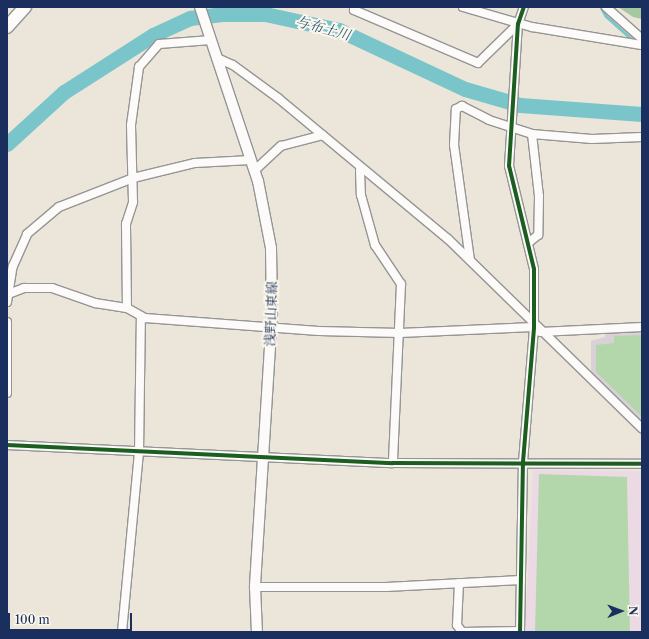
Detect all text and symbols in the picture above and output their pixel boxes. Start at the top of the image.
water label: 与布土川 [294,13,352,43]
street label: 浅野山東線 [262,281,280,347]
north arrow [601,591,641,631]
scale bar [10,605,134,631]
text: N [626,606,640,616]
text: 100 m [15,612,50,627]

